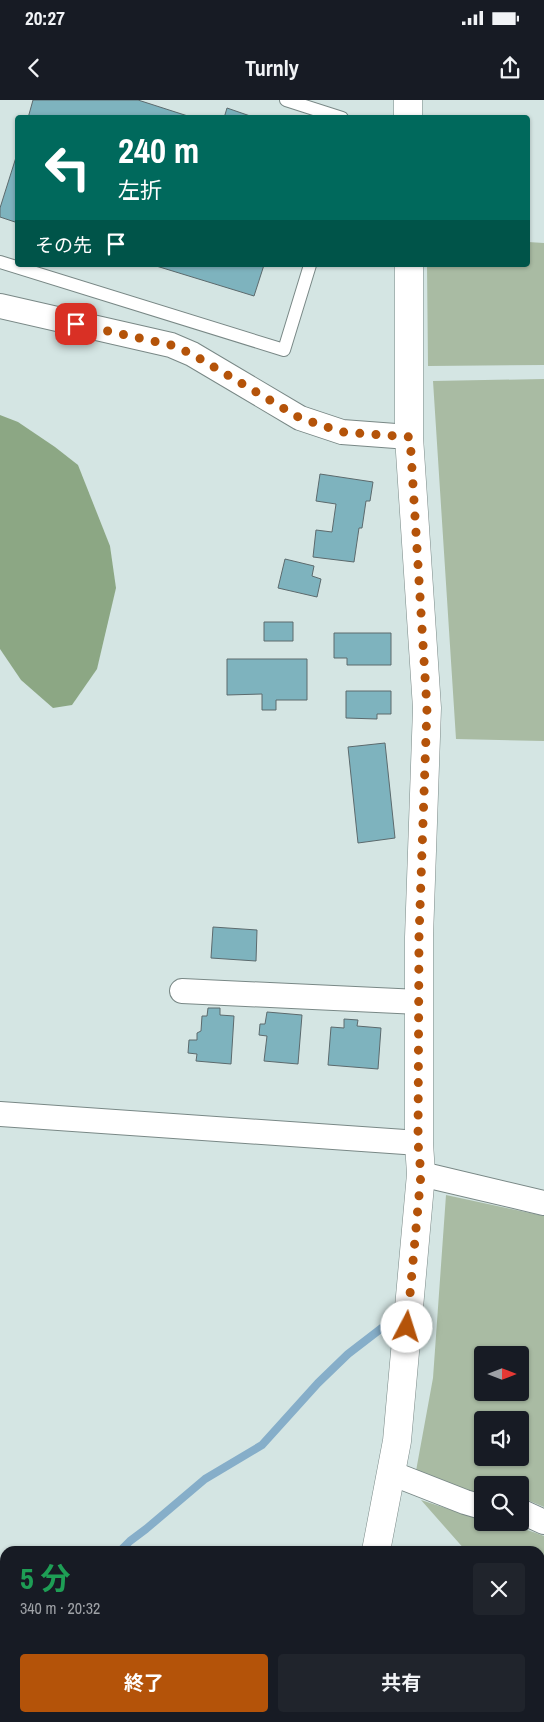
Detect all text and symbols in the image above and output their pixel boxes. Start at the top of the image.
text: 20:27 [25,5,65,31]
text: Turnly [245,53,299,83]
icon: back [20,54,48,82]
icon: share [496,54,524,82]
text: 240 m [118,127,199,174]
icon: left [35,135,100,200]
text: 左折 [118,175,162,205]
icon: arrive [102,230,130,258]
text: その先 [35,232,92,258]
pin [55,303,97,345]
icon: arrive [62,310,90,338]
position arrow [380,1300,432,1352]
north arrow [474,1346,529,1401]
map controls [474,1346,529,1531]
button: sound [474,1411,529,1466]
button: search [474,1476,529,1531]
text: 5 分 [20,1558,71,1598]
button: close [473,1563,525,1615]
text: 340 m · 20:32 [20,1597,100,1619]
button: 終了 [20,1654,268,1712]
button: 共有 [278,1654,525,1712]

